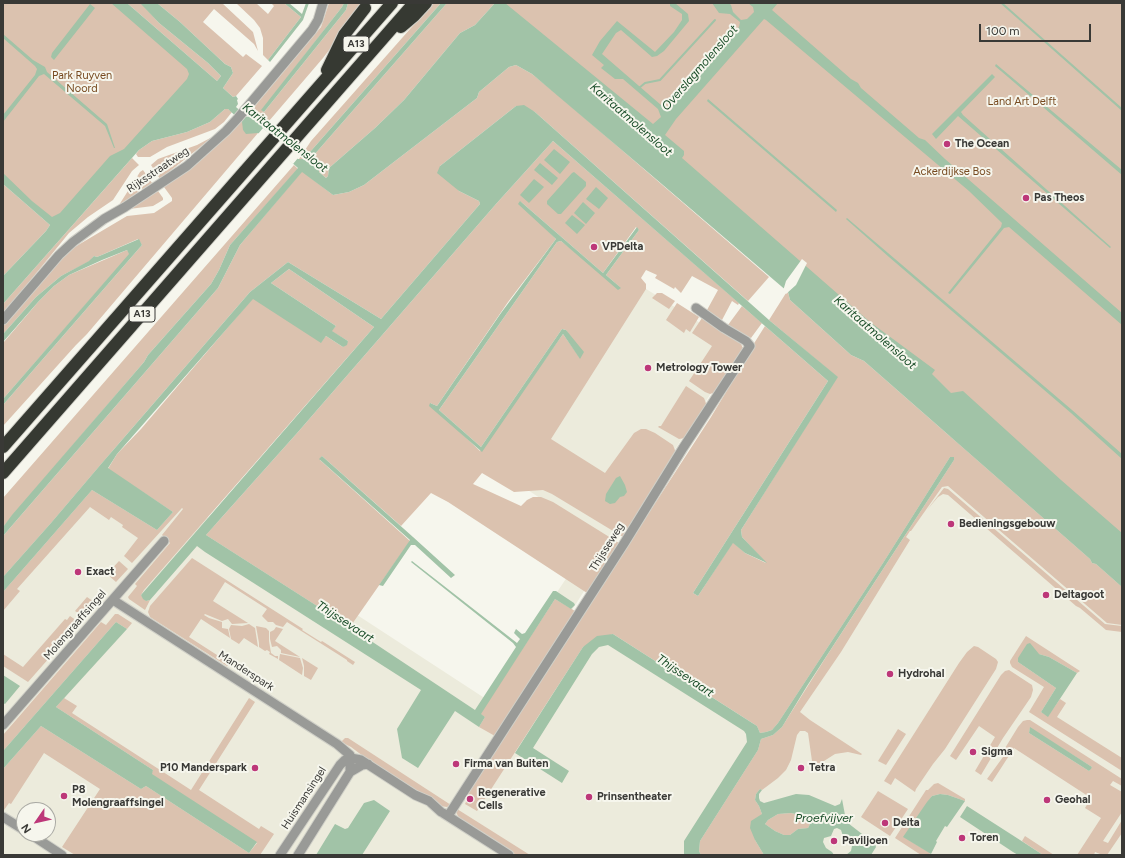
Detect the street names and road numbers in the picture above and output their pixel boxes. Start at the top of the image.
road number: A13 [343,36,369,52]
street label: Rijksstraatweg [124,144,192,196]
road number: A13 [129,306,155,322]
street label: Thijsseweg [587,520,627,574]
street label: Molengraaffsingel [41,587,109,663]
street label: Manderspark [216,648,276,694]
street label: Huismansingel [279,764,329,832]

